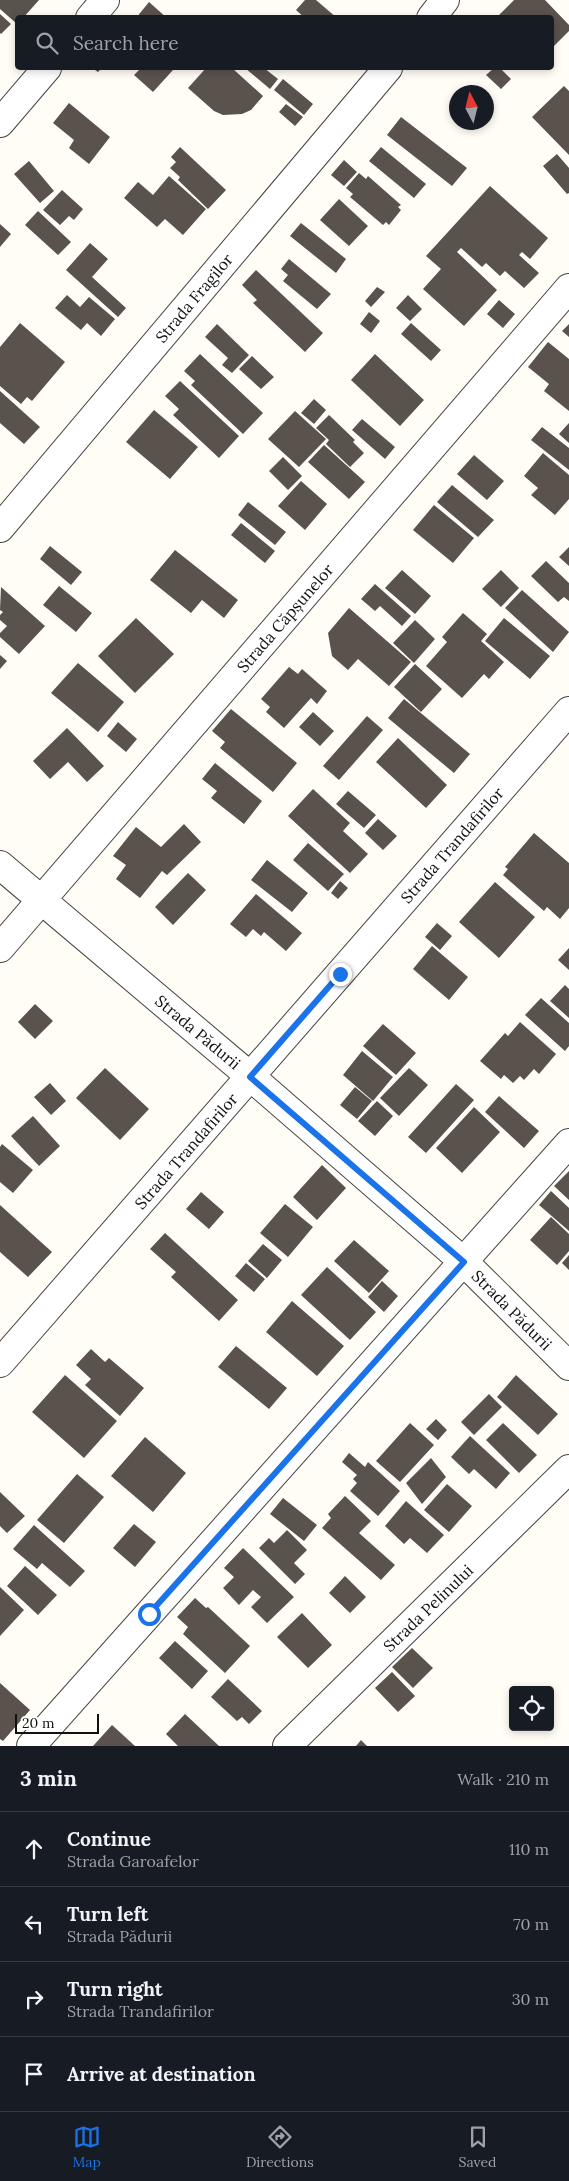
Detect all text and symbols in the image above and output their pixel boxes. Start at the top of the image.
search box [15,15,554,70]
icon: search [33,29,61,57]
text: Search here [73,31,179,55]
north arrow [449,85,494,130]
street label: Strada Fragilor [151,249,237,347]
street label: Strada Căpșunelor [232,560,338,676]
street label: Strada Trandafirilor [396,783,508,907]
route end [329,963,352,986]
street label: Strada Pădurii [151,991,245,1073]
street label: Strada Trandafirilor [130,1089,242,1213]
street label: Strada Pădurii [468,1266,556,1354]
street label: Strada Pelinului [379,1560,477,1656]
route start [138,1603,161,1626]
map controls [509,1686,554,1731]
button: locate [509,1686,554,1731]
scale bar [15,1711,99,1734]
text: 20 m [22,1714,54,1732]
text: 3 min [20,1765,77,1792]
text: Walk · 210 m [457,1769,549,1789]
text: Continue [67,1827,151,1851]
icon: ahead [20,1835,48,1863]
text: 110 m [509,1839,549,1859]
text: Strada Garoafelor [67,1851,199,1871]
text: Turn left [67,1902,148,1926]
icon: left [20,1910,48,1938]
text: 70 m [513,1914,549,1934]
text: Strada Pădurii [67,1926,172,1946]
text: Turn right [67,1977,163,2001]
icon: right [20,1985,48,2013]
text: 30 m [512,1989,549,2009]
text: Strada Trandafirilor [67,2001,214,2021]
icon: arrive [20,2060,48,2088]
text: Arrive at destination [67,2062,256,2086]
tab: Map [72,2123,101,2171]
tab: Directions [246,2123,314,2171]
tab: Saved [459,2123,497,2171]

